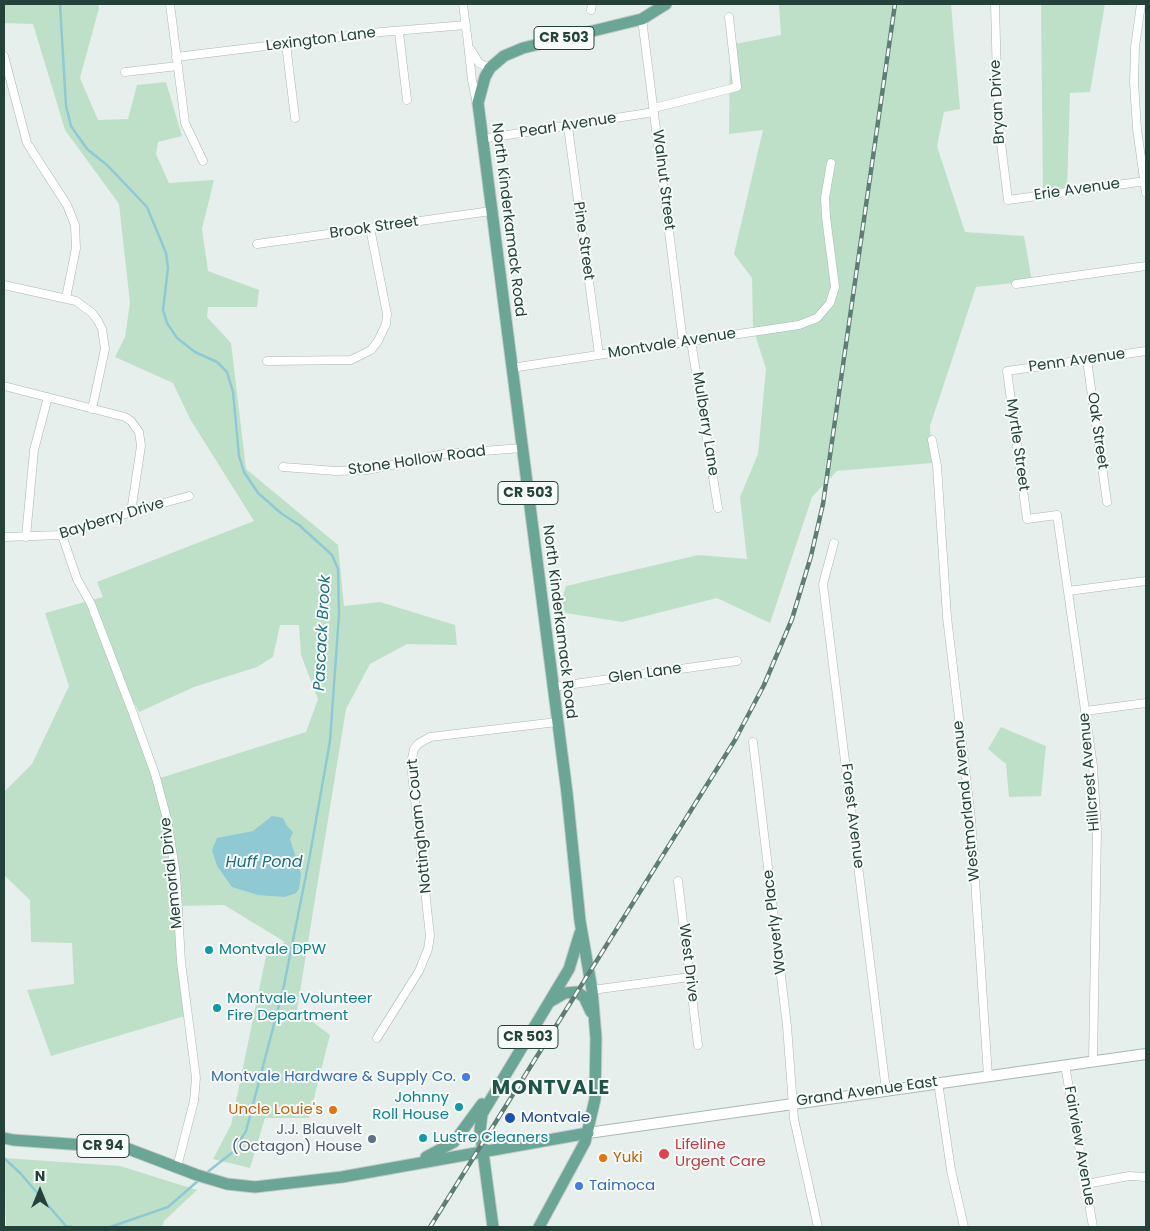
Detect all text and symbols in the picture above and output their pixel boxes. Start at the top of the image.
street label: Lexington Lane [265,24,377,56]
road number: CR 503 [534,26,594,49]
street label: Bryan Drive [987,59,1009,145]
street label: Pearl Avenue [518,109,618,143]
street label: North Kinderkamack Road [487,122,529,318]
street label: Walnut Street [648,129,678,231]
street label: Erie Avenue [1033,175,1121,205]
street label: Pine Street [569,201,597,281]
street label: Brook Street [328,213,420,243]
street label: Montvale Avenue [607,325,737,363]
street label: Penn Avenue [1027,345,1127,377]
street label: Mulberry Lane [688,371,722,477]
street label: Oak Street [1083,391,1111,471]
street label: Myrtle Street [1002,398,1032,492]
street label: Stone Hollow Road [347,442,487,480]
road number: CR 503 [498,482,558,504]
street label: Bayberry Drive [58,495,166,543]
street label: North Kinderkamack Road [538,524,580,720]
water label: Pascack Brook [310,574,336,692]
street label: Glen Lane [607,660,683,688]
street label: Hillcrest Avenue [1076,712,1104,832]
street label: Westmorland Avenue [950,720,984,882]
street label: Nottingham Court [404,758,436,894]
street label: Forest Avenue [837,762,867,870]
street label: Memorial Drive [157,816,187,930]
water label: Huff Pond [225,853,303,873]
street label: Waverly Place [760,869,790,975]
street label: West Drive [674,923,702,1003]
place label: Montvale DPW [219,941,326,959]
marker: Montvale DPW [203,944,215,956]
place label: Montvale Volunteer Fire Department [227,990,372,1025]
marker: Montvale Volunteer Fire Department [211,1002,223,1014]
road number: CR 503 [498,1026,558,1048]
place label: Montvale Hardware & Supply Co. [211,1068,456,1086]
marker: Montvale Hardware & Supply Co. [460,1071,472,1083]
street label: Grand Avenue East [795,1073,939,1111]
district label: MONTVALE [491,1077,611,1101]
street label: Fairview Avenue [1060,1085,1098,1207]
place label: Johnny Roll House [372,1089,449,1124]
place label: Uncle Louie's [228,1101,323,1119]
marker: Johnny Roll House [453,1101,465,1113]
marker: Uncle Louie's [327,1104,339,1116]
place label: Montvale [521,1109,590,1127]
marker: Montvale [503,1111,517,1125]
place label: J.J. Blauvelt (Octagon) House [232,1121,362,1156]
place label: Lustre Cleaners [433,1129,548,1147]
marker: Lustre Cleaners [417,1132,429,1144]
marker: J.J. Blauvelt (Octagon) House [366,1133,378,1145]
road number: CR 94 [77,1134,129,1158]
place label: Lifeline Urgent Care [675,1136,766,1171]
marker: Lifeline Urgent Care [657,1147,671,1161]
place label: Yuki [613,1149,643,1167]
marker: Yuki [597,1152,609,1164]
north arrow [15,1166,65,1216]
text: N [35,1166,45,1186]
place label: Taimoca [589,1177,655,1195]
marker: Taimoca [573,1180,585,1192]

